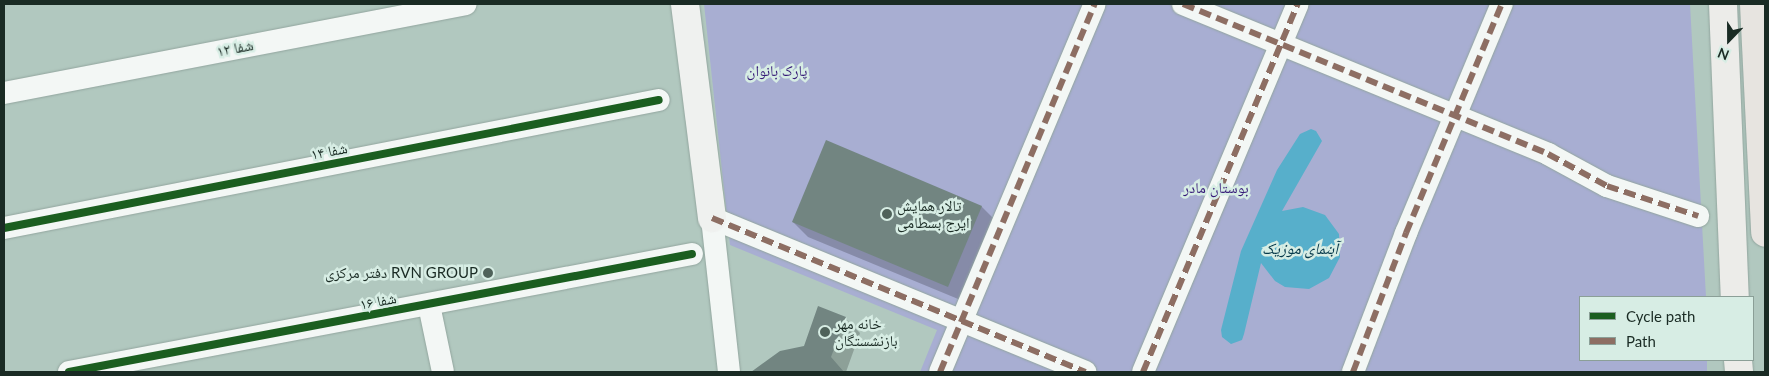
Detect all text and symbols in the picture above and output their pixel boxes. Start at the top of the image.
north arrow [1704,15,1754,65]
street label: شفا ۱۲ [215,36,255,60]
text: N [1715,44,1731,64]
park label: پارک بانوان [747,62,807,80]
street label: شفا ۱۴ [309,139,349,163]
park label: بوستان مادر [1183,179,1249,197]
place label: تالار همایش ایرج بسطامی [897,196,970,231]
marker: تالار همایش ایرج بسطامی [881,208,893,220]
water label: آبنمای موزیک [1262,238,1338,258]
place label: دفتر مرکزی RVN GROUP [325,264,478,282]
marker: دفتر مرکزی RVN GROUP [482,267,494,279]
street label: شفا ۱۶ [358,289,398,313]
legend [1579,296,1754,361]
text: Cycle path [1626,307,1695,325]
place label: خانه مهر بازنشستگان [835,314,898,349]
marker: خانه مهر بازنشستگان [819,326,831,338]
text: Path [1626,332,1656,350]

